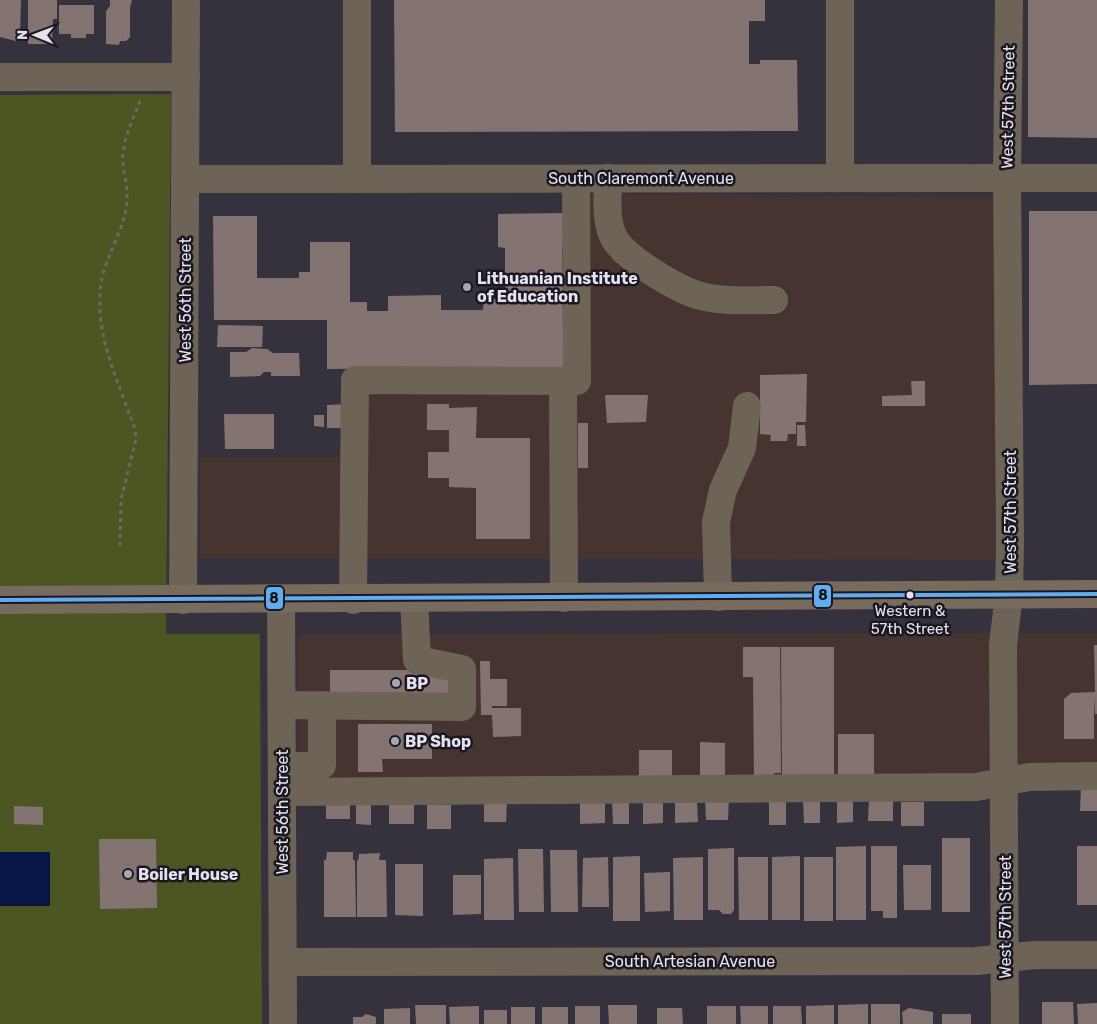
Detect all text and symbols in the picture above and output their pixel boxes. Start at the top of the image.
north arrow [10,10,60,60]
text: N [14,30,31,40]
street label: West 57th Street [997,45,1019,169]
street label: South Claremont Avenue [548,169,734,188]
street label: West 56th Street [176,237,195,363]
place label: Lithuanian Institute of Education [477,269,638,306]
marker: Lithuanian Institute of Education [461,281,473,293]
street label: West 57th Street [1001,450,1020,574]
line badge: 8 [813,584,832,608]
line badge: 8 [265,586,284,610]
text: 8 [818,587,828,604]
text: 8 [269,590,279,607]
marker: Western & 57th Street [905,590,915,600]
place label: Western & 57th Street [871,602,949,638]
place label: BP [406,674,428,693]
marker: BP [390,677,402,689]
place label: BP Shop [405,732,471,751]
marker: BP Shop [389,735,401,747]
street label: West 56th Street [273,749,292,875]
street label: West 57th Street [996,855,1015,979]
place label: Boiler House [138,865,238,884]
marker: Boiler House [122,868,134,880]
street label: South Artesian Avenue [605,952,775,971]

